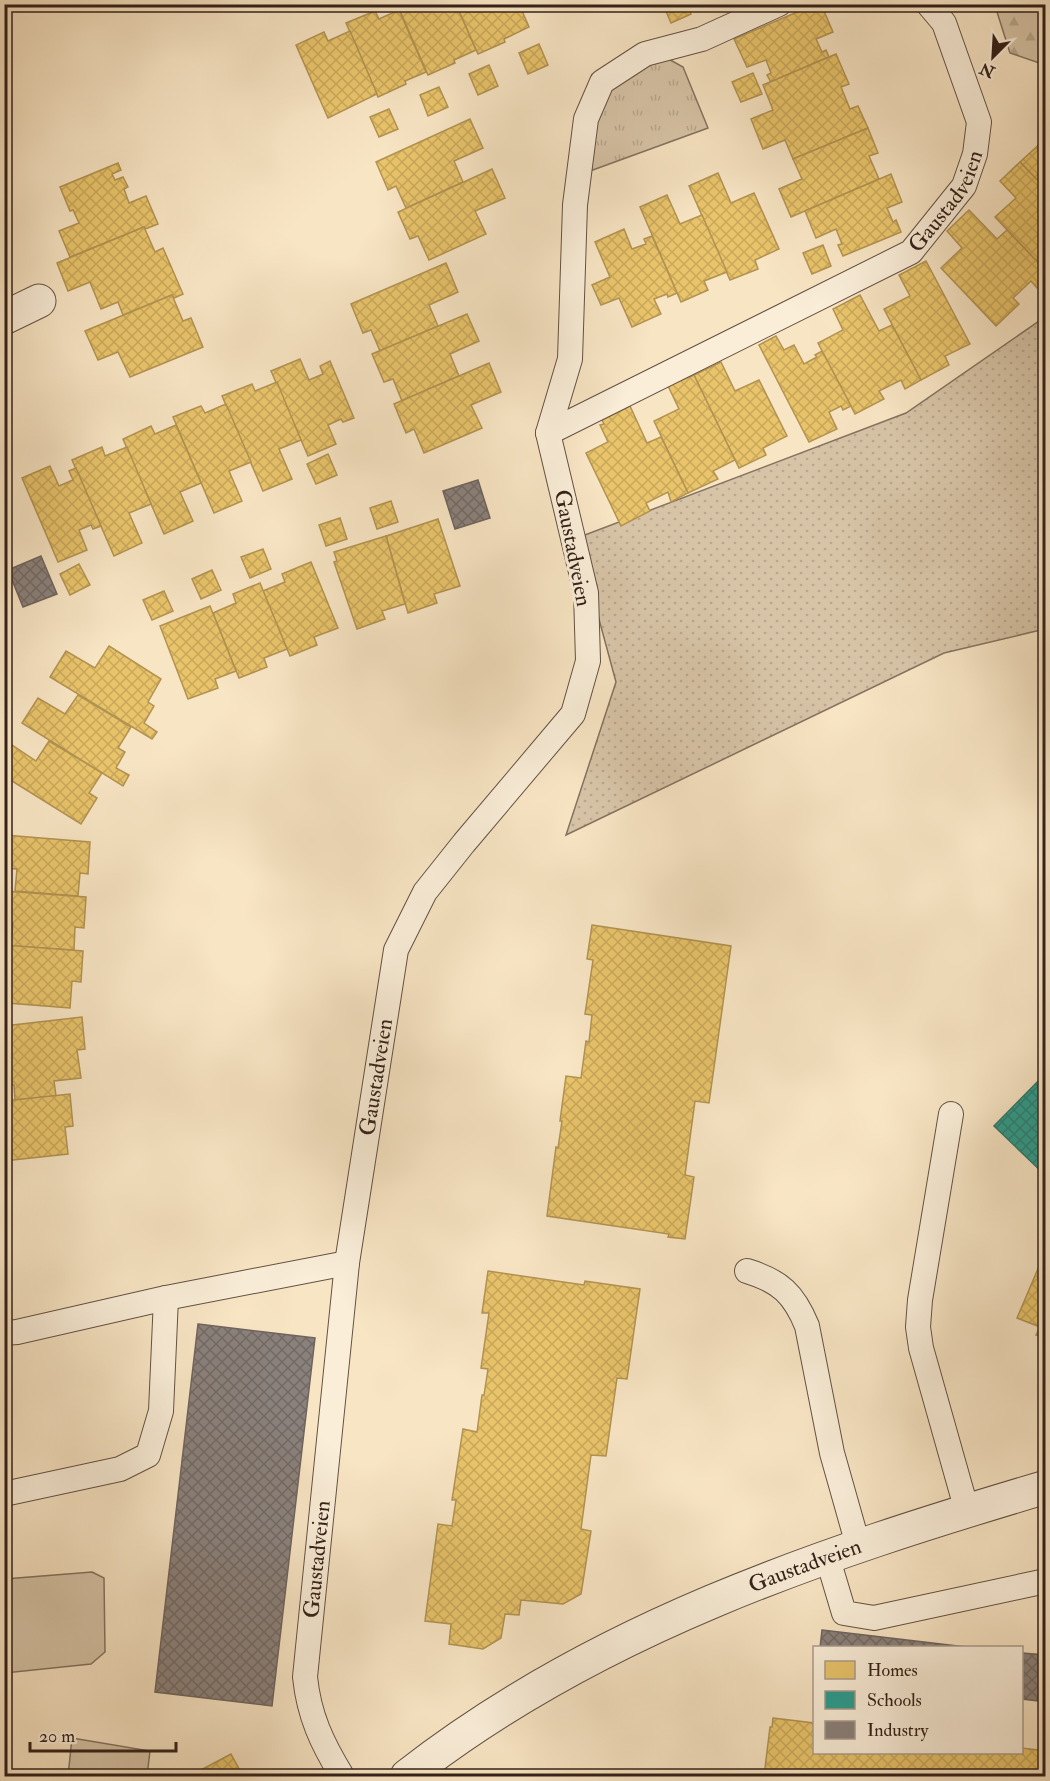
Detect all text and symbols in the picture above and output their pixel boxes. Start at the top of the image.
north arrow [963,27,1023,87]
text: N [976,57,999,82]
street label: Gaustadveien [902,147,989,258]
street label: Gaustadveien [548,487,598,609]
street label: Gaustadveien [353,1016,399,1138]
street label: Gaustadveien [297,1499,337,1620]
street label: Gaustadveien [744,1532,865,1599]
legend [813,1646,1023,1754]
text: Homes [867,1659,918,1682]
text: Schools [867,1689,922,1712]
scale bar [30,1715,176,1753]
text: Industry [867,1719,929,1742]
text: 20 m [39,1725,75,1748]

